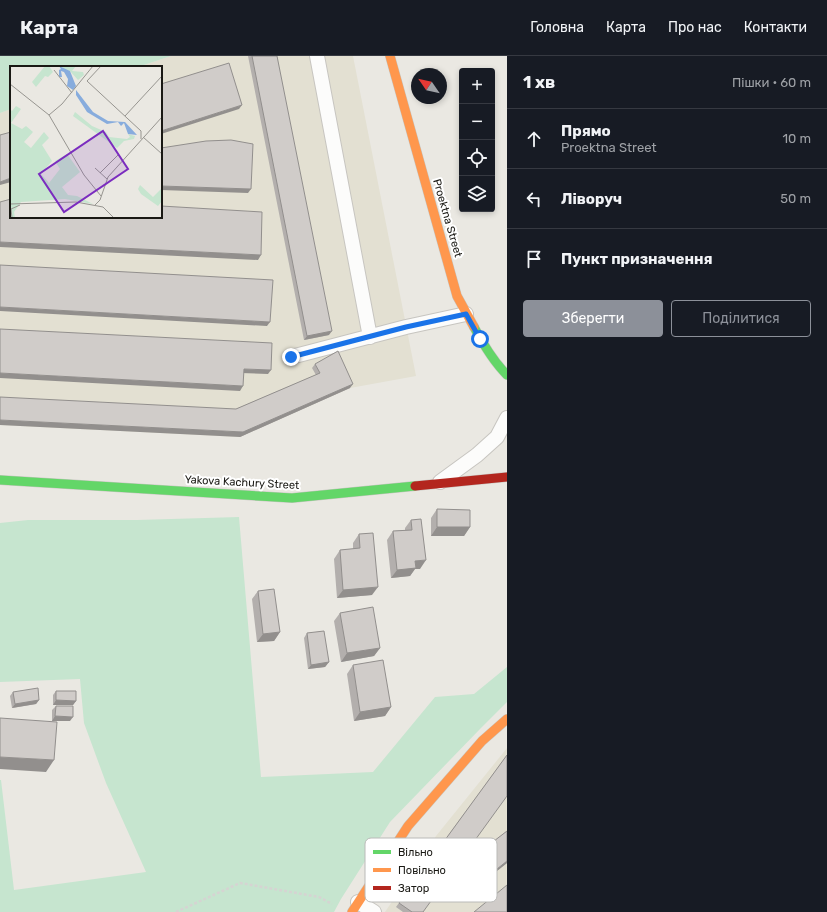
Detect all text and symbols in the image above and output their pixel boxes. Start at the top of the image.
text: Карта [20,16,78,39]
text: Головна [530,19,584,36]
text: Карта [606,19,646,36]
text: Про нас [668,19,722,36]
text: Контакти [744,19,807,36]
inset map [10,66,162,218]
north arrow [411,68,447,104]
map controls [459,68,495,212]
button: + [459,68,495,104]
text: 1 хв [523,72,555,92]
text: Пішки · 60 m [732,75,811,90]
button: − [459,104,495,140]
text: Прямо [561,122,611,140]
icon: ahead [523,128,545,150]
text: 10 m [782,131,811,146]
button: locate [459,140,495,176]
text: Proektna Street [561,140,657,155]
button: layers [459,176,495,212]
street label: Proektna Street [430,177,465,259]
icon: left [523,188,545,210]
text: Ліворуч [561,190,622,208]
text: 50 m [780,191,811,206]
icon: arrive [523,248,545,270]
text: Пункт призначення [561,250,713,268]
button: Зберегти [523,300,663,337]
button: Поділитися [671,300,811,337]
route start [471,330,489,348]
route end [282,348,300,366]
street label: Yakova Kachury Street [184,473,300,492]
legend [365,838,497,902]
text: Вільно [398,846,433,859]
text: Повільно [398,864,446,877]
text: Затор [398,882,429,895]

